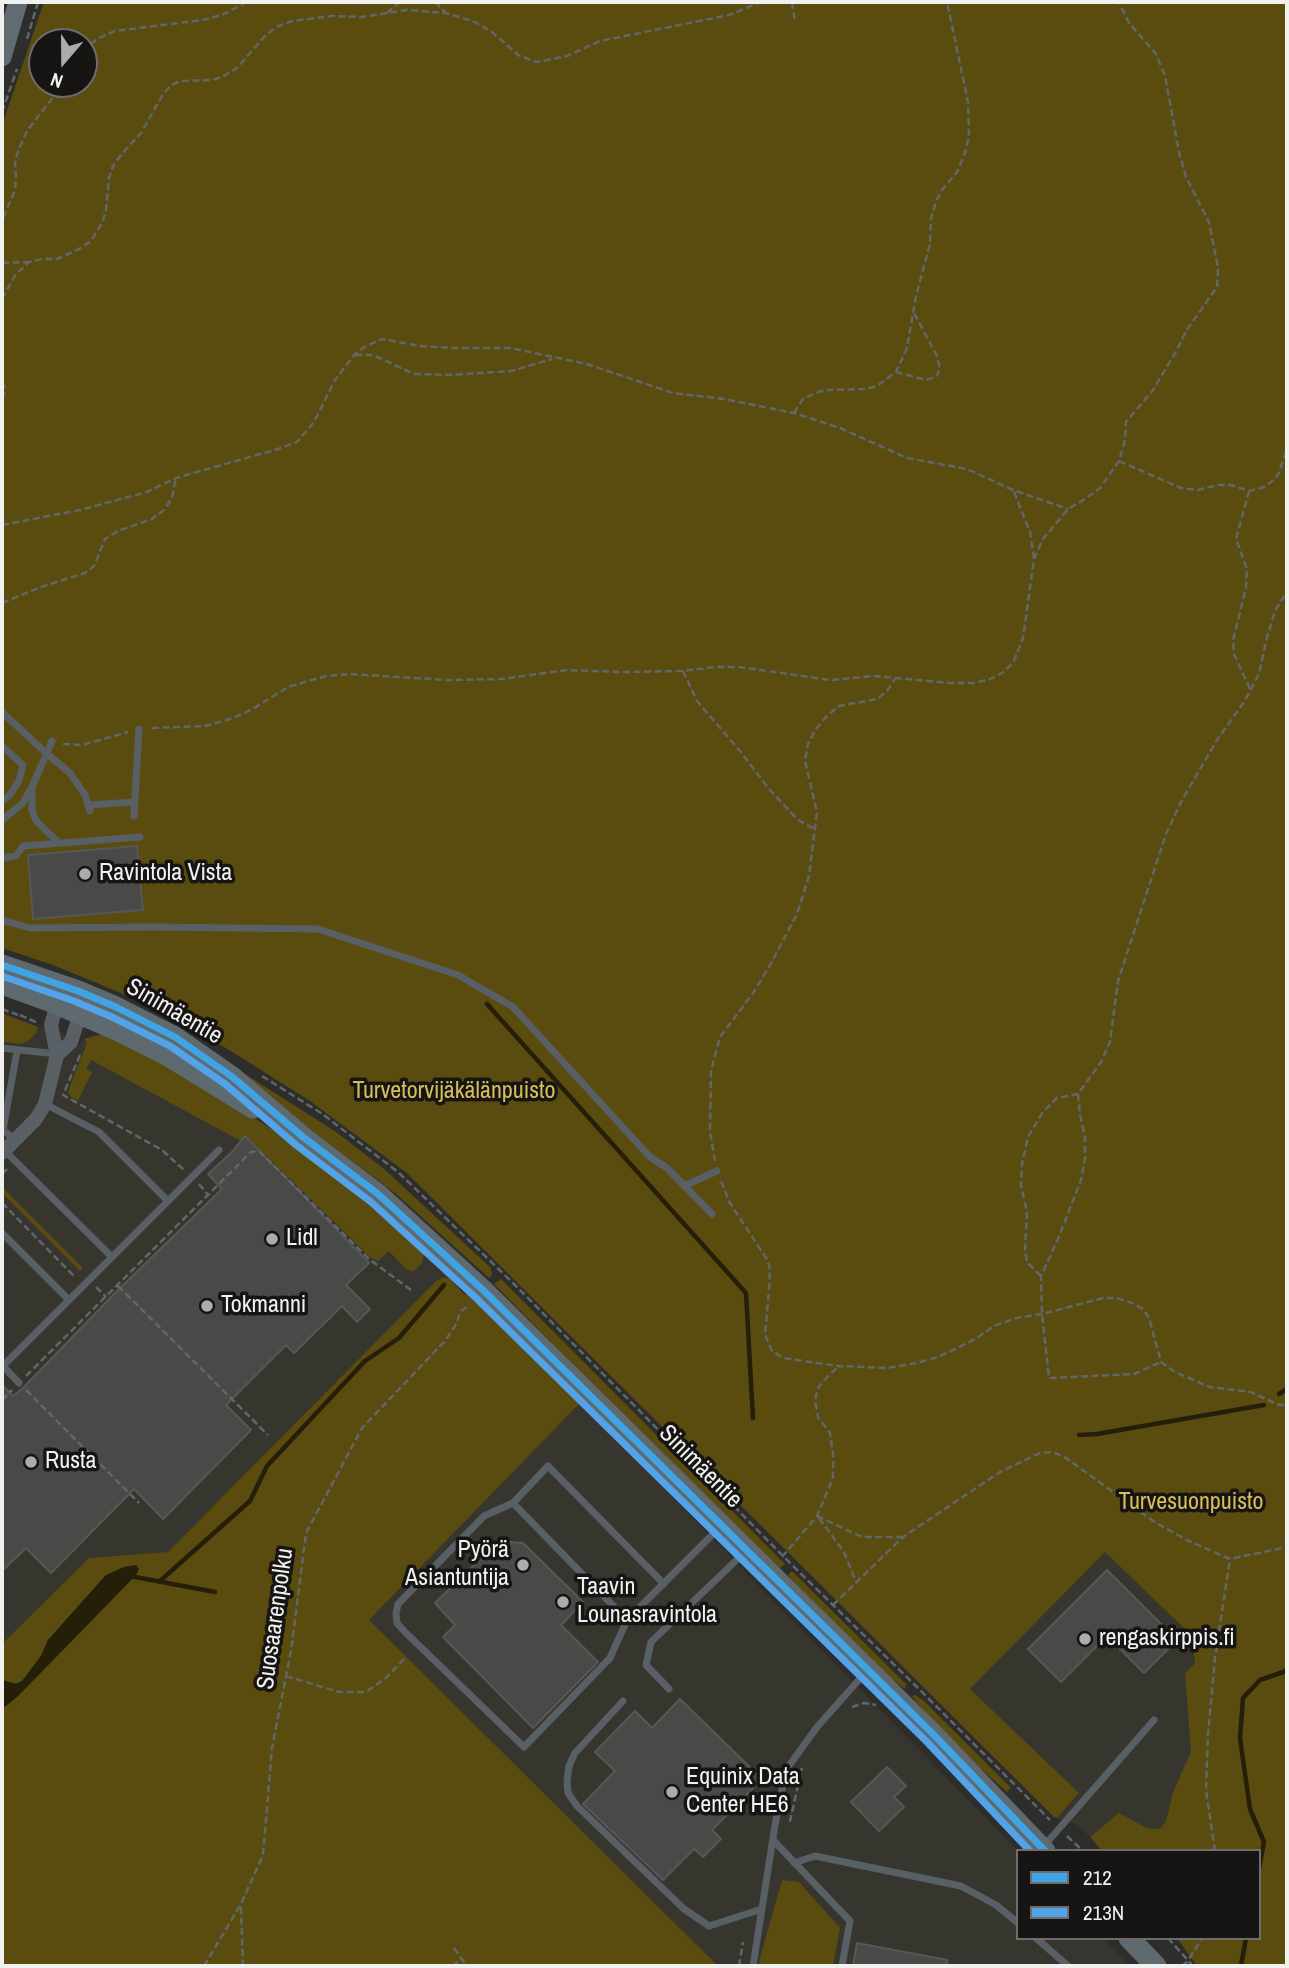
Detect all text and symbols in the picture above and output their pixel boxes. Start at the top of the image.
north arrow [28,28,98,98]
text: N [47,67,66,95]
place label: Ravintola Vista [99,860,232,888]
marker: Ravintola Vista [77,866,93,882]
street label: Sinimäentie [121,973,227,1051]
park label: Turvetorvijäkälänpuisto [353,1078,555,1106]
place label: Lidl [286,1225,318,1253]
marker: Lidl [264,1231,280,1247]
place label: Tokmanni [221,1292,306,1320]
marker: Tokmanni [199,1298,215,1314]
street label: Sinimäentie [652,1419,748,1515]
place label: Rusta [45,1448,96,1476]
marker: Rusta [23,1454,39,1470]
park label: Turvesuonpuisto [1119,1489,1263,1517]
place label: Pyörä Asiantuntija [405,1537,509,1593]
street label: Suosaarenpolku [252,1547,300,1691]
marker: Pyörä Asiantuntija [515,1557,531,1573]
place label: Taavin Lounasravintola [577,1574,717,1630]
marker: Taavin Lounasravintola [555,1594,571,1610]
place label: rengaskirppis.fi [1099,1625,1235,1653]
marker: rengaskirppis.fi [1077,1631,1093,1647]
place label: Equinix Data Center HE6 [686,1764,800,1820]
marker: Equinix Data Center HE6 [664,1784,680,1800]
legend [1016,1849,1261,1940]
text: 212 [1083,1863,1112,1892]
text: 213N [1083,1898,1124,1927]

